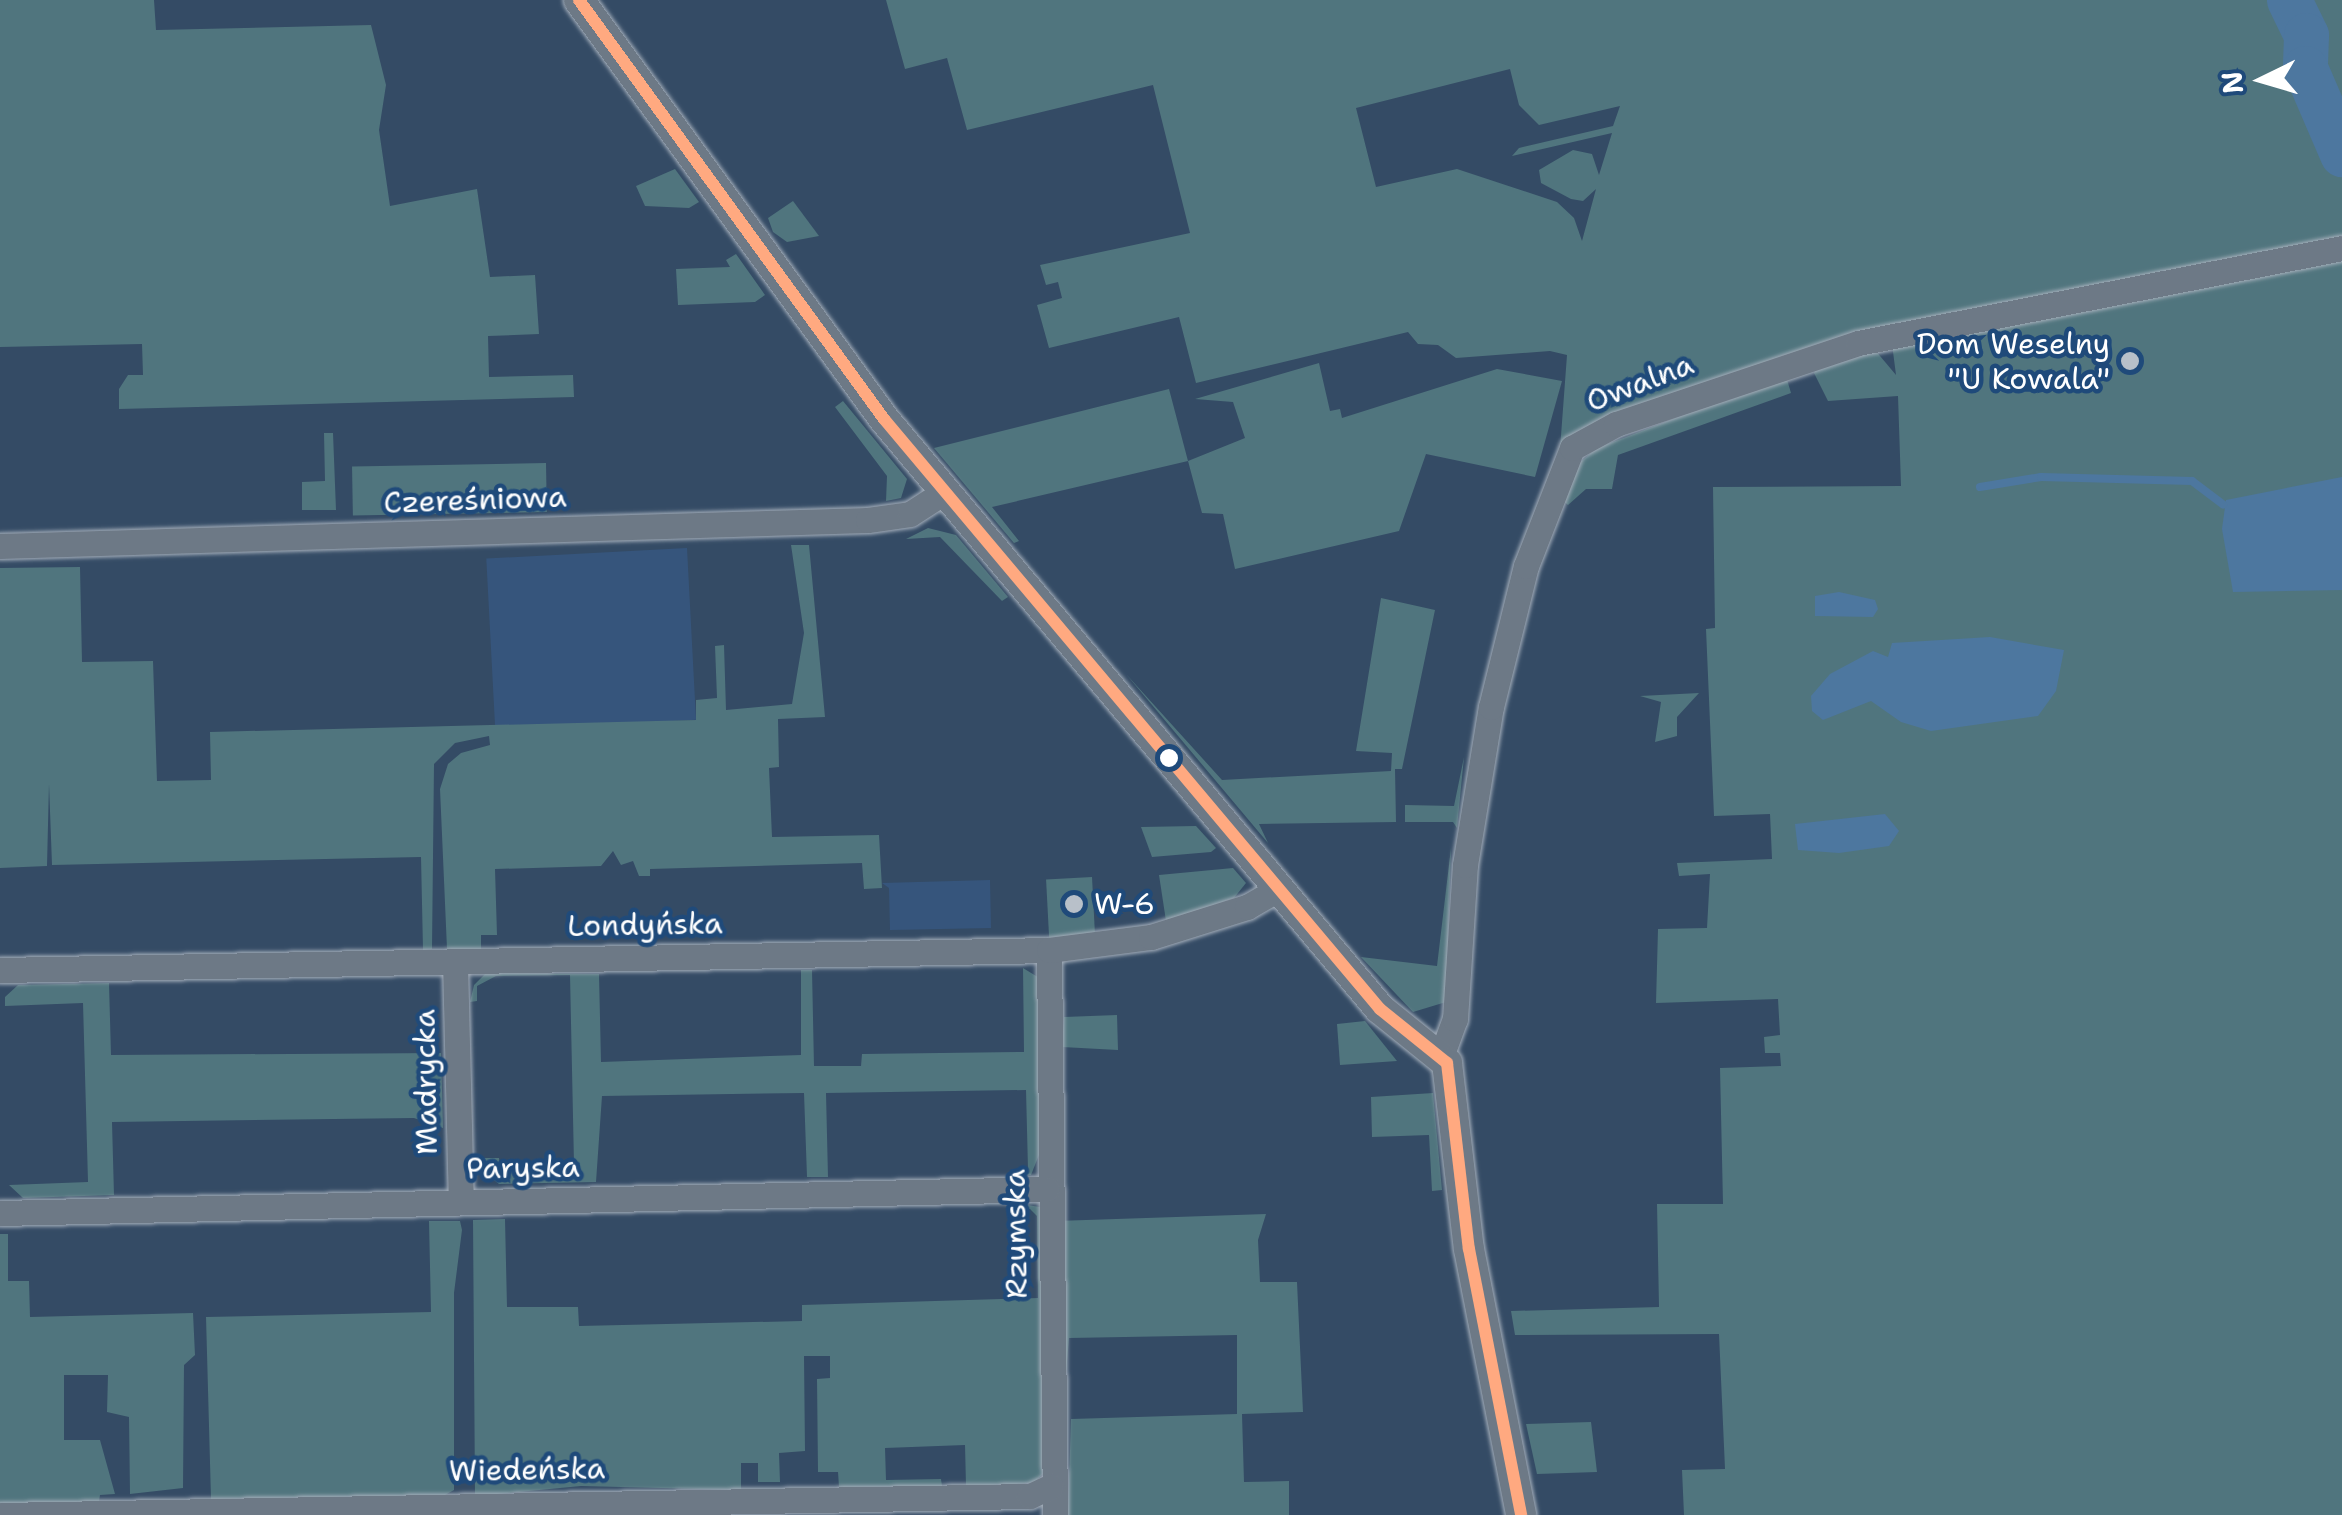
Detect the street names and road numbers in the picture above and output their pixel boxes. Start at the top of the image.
street label: Owalna [1581,346,1699,420]
street label: Czereśniowa [383,479,567,521]
street label: Londyńska [567,906,723,944]
street label: Madrycka [407,1009,445,1155]
street label: Paryska [466,1149,580,1187]
street label: Rzymska [997,1169,1035,1299]
street label: Wiedeńska [448,1451,606,1489]

